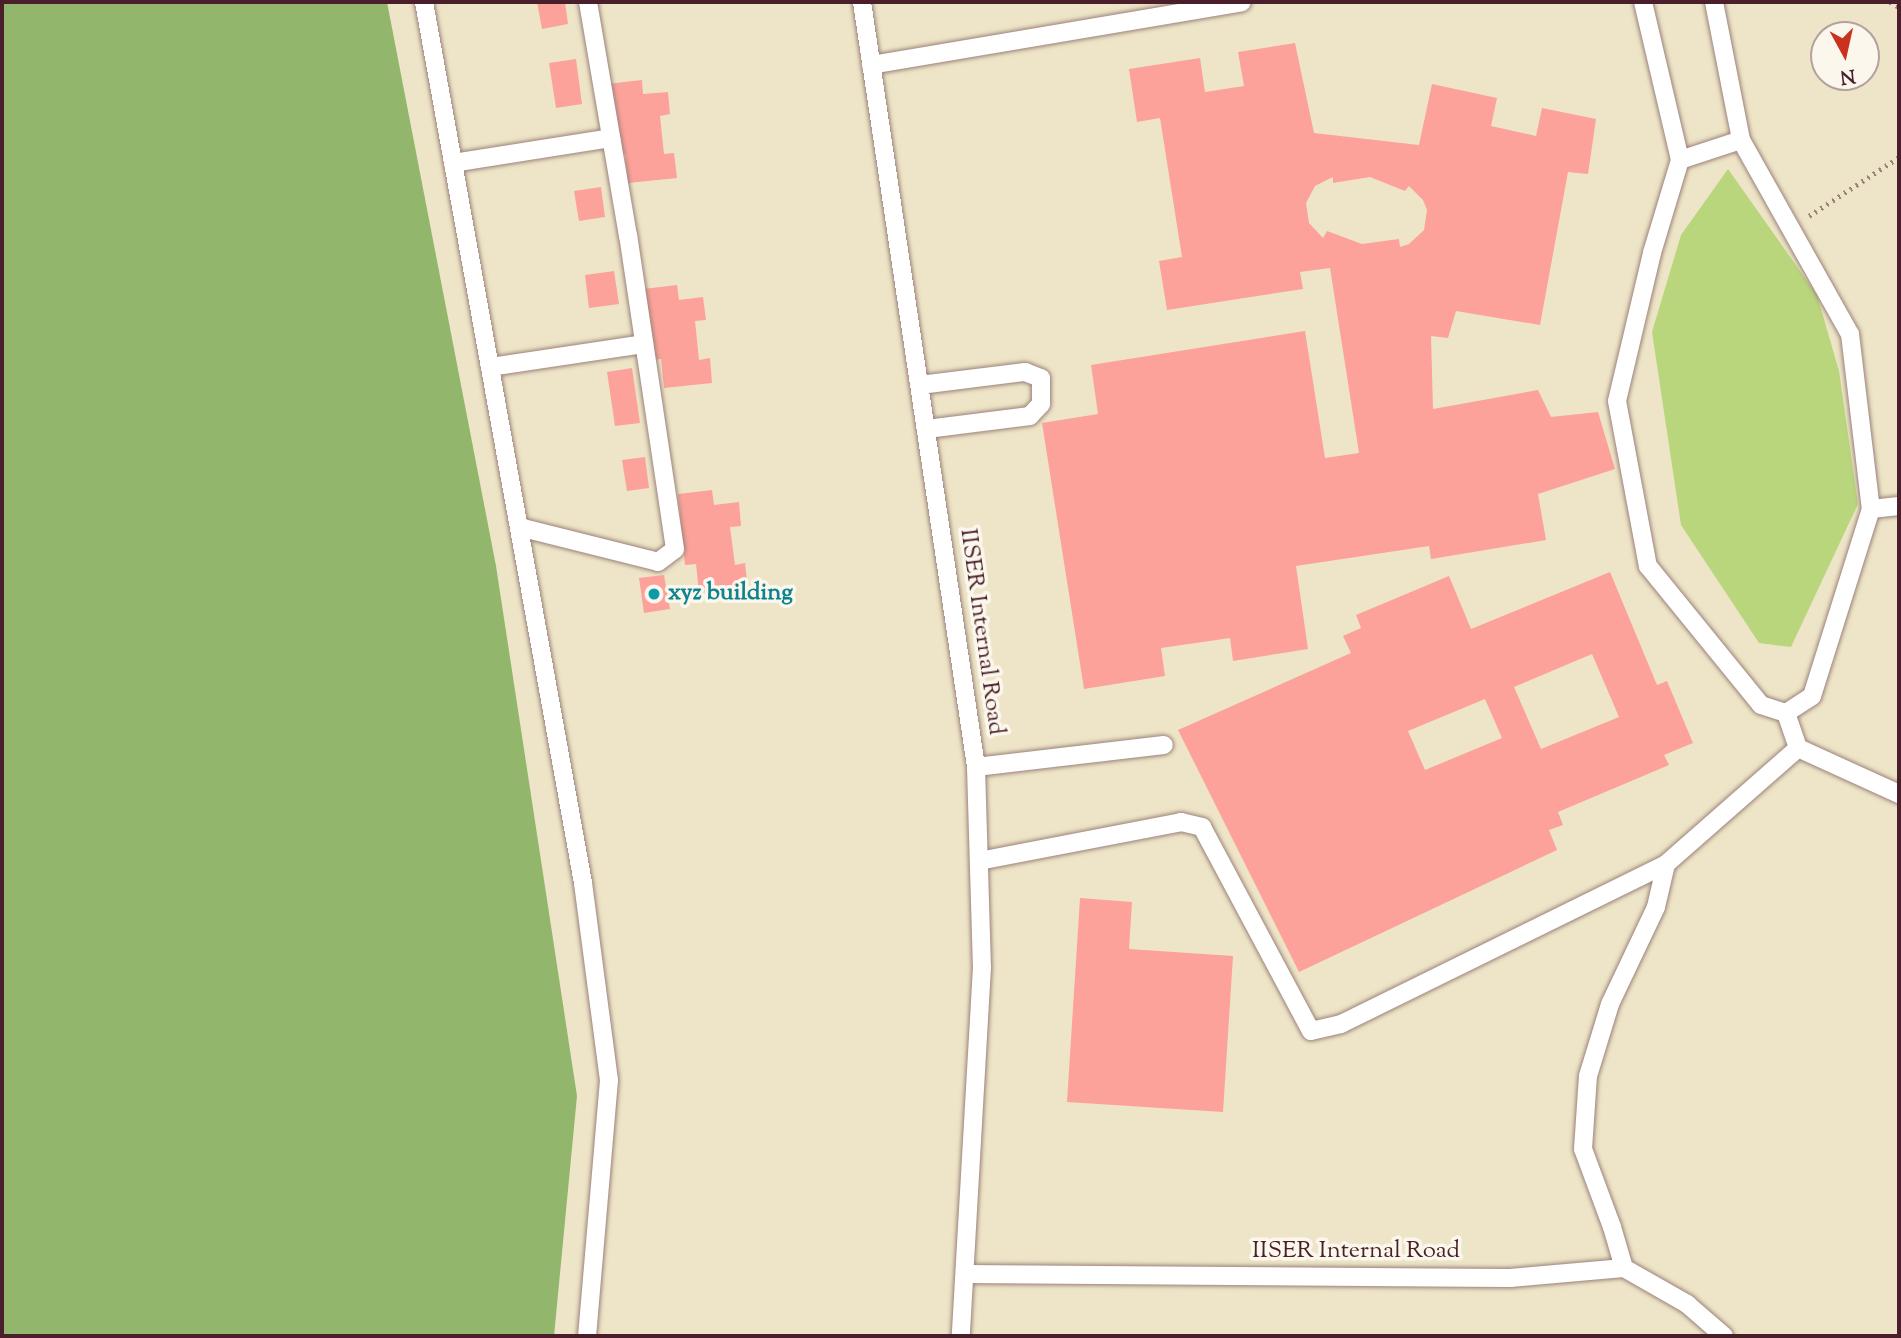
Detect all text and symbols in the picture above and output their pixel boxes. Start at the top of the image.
north arrow [1810,21,1880,91]
text: N [1838,61,1857,90]
street label: IISER Internal Road [952,527,1010,737]
place label: xyz building [668,580,793,608]
marker: xyz building [646,586,662,602]
street label: IISER Internal Road [1252,1238,1460,1266]

